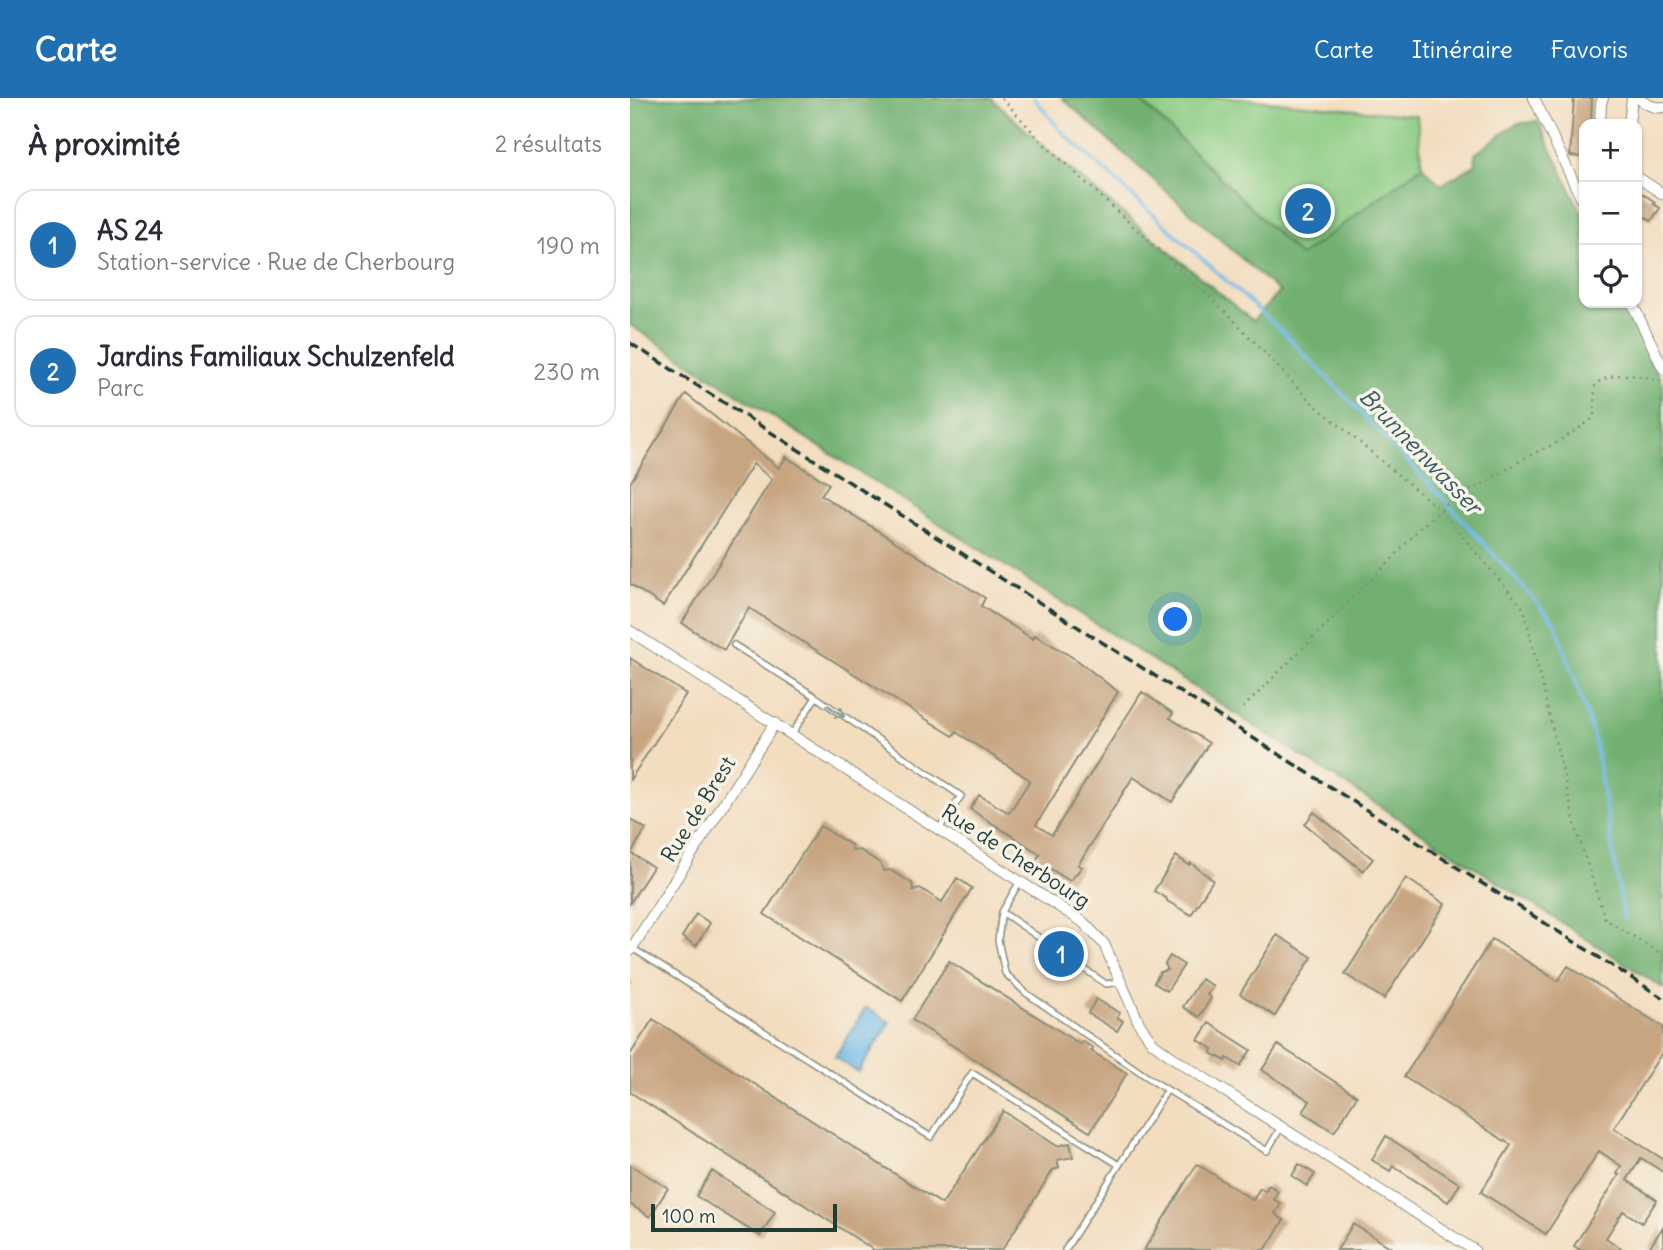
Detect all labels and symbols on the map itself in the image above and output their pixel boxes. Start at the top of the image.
pin: 2 [1285,185,1331,237]
water label: Brunnenwasser [1354,382,1490,522]
your location [1158,602,1192,636]
one-way arrow [826,704,845,718]
street label: Rue de Brest [655,751,741,867]
street label: Rue de Cherbourg [937,798,1095,914]
pin: 1 [1038,928,1084,980]
scale bar [651,1201,836,1233]

